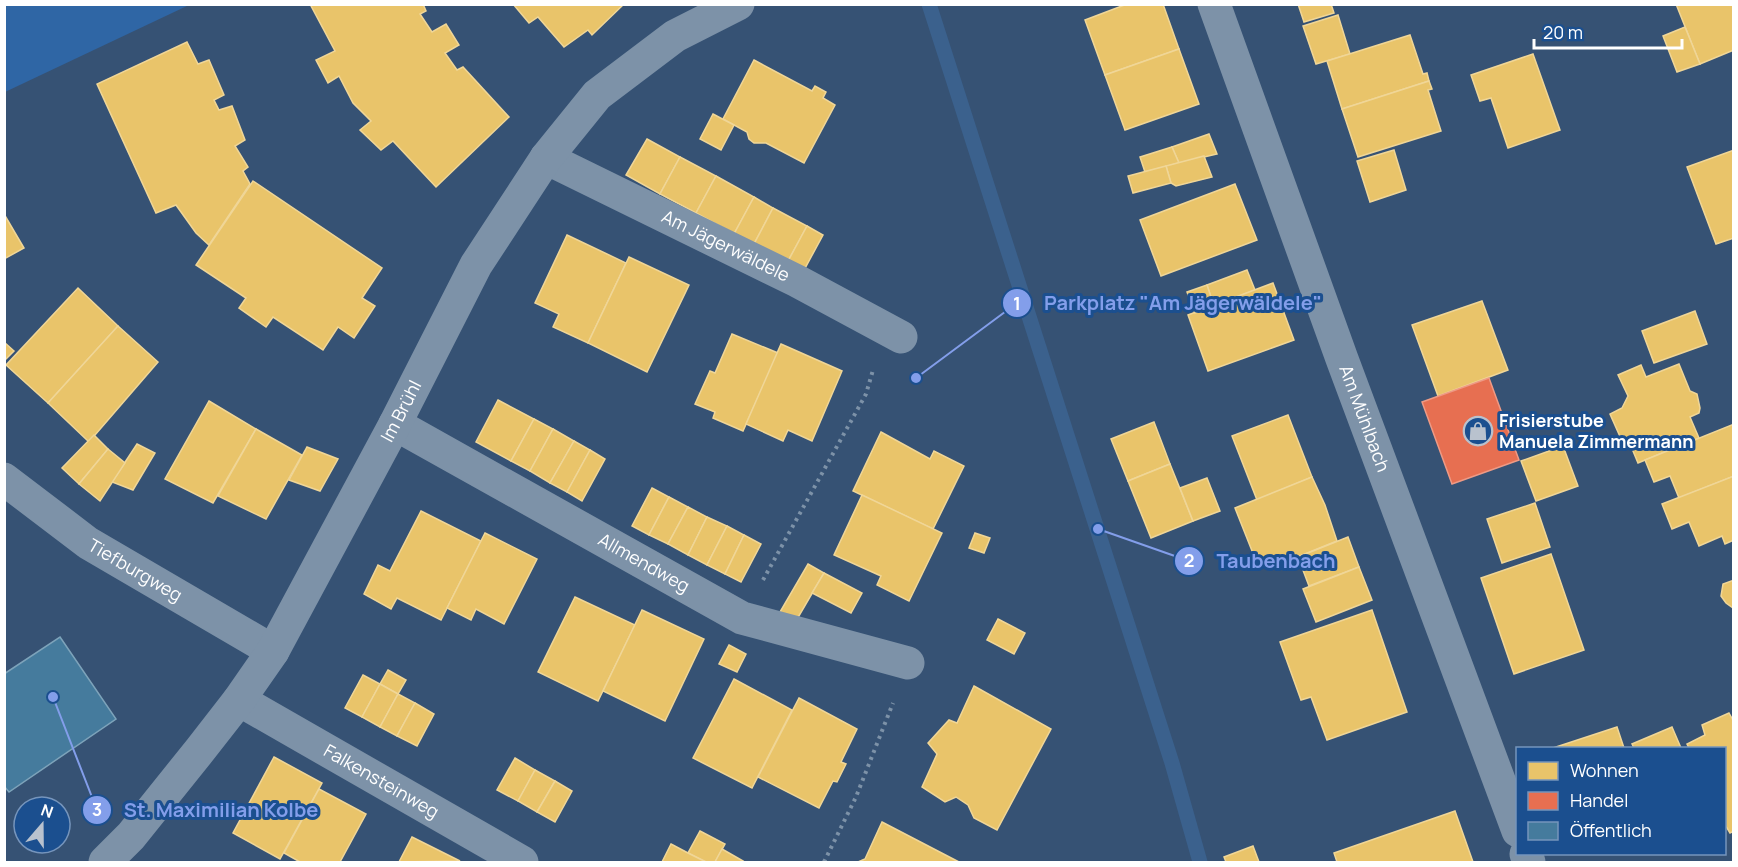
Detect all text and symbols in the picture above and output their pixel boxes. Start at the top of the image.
scale bar [1534,12,1682,50]
text: 20 m [1543,20,1583,44]
street label: Am Jägerwäldele [658,204,794,287]
callout: Parkplatz "Am Jägerwäldele" [1002,284,1334,322]
text: Parkplatz "Am Jägerwäldele" [1044,289,1322,316]
text: 1 [1013,291,1021,315]
street label: Am Mühlbach [1334,361,1396,475]
street label: Im Brühl [375,376,426,446]
place label: Frisierstube Manuela Zimmermann [1499,408,1693,453]
shop icon: Frisierstube Manuela Zimmermann [1462,415,1494,447]
street label: Allmendweg [594,527,694,597]
street label: Tiefburgweg [84,533,187,606]
callout: Taubenbach [1174,542,1347,580]
text: Taubenbach [1216,547,1336,574]
text: 2 [1184,548,1194,572]
street label: Falkensteinweg [320,738,444,823]
legend [1516,747,1726,855]
text: Wohnen [1570,758,1639,782]
text: Handel [1570,788,1628,812]
callout: St. Maximilian Kolbe [82,791,330,829]
north arrow [12,795,72,855]
text: St. Maximilian Kolbe [124,796,318,823]
text: 3 [92,797,102,821]
text: N [38,799,56,823]
text: Öffentlich [1570,818,1652,842]

